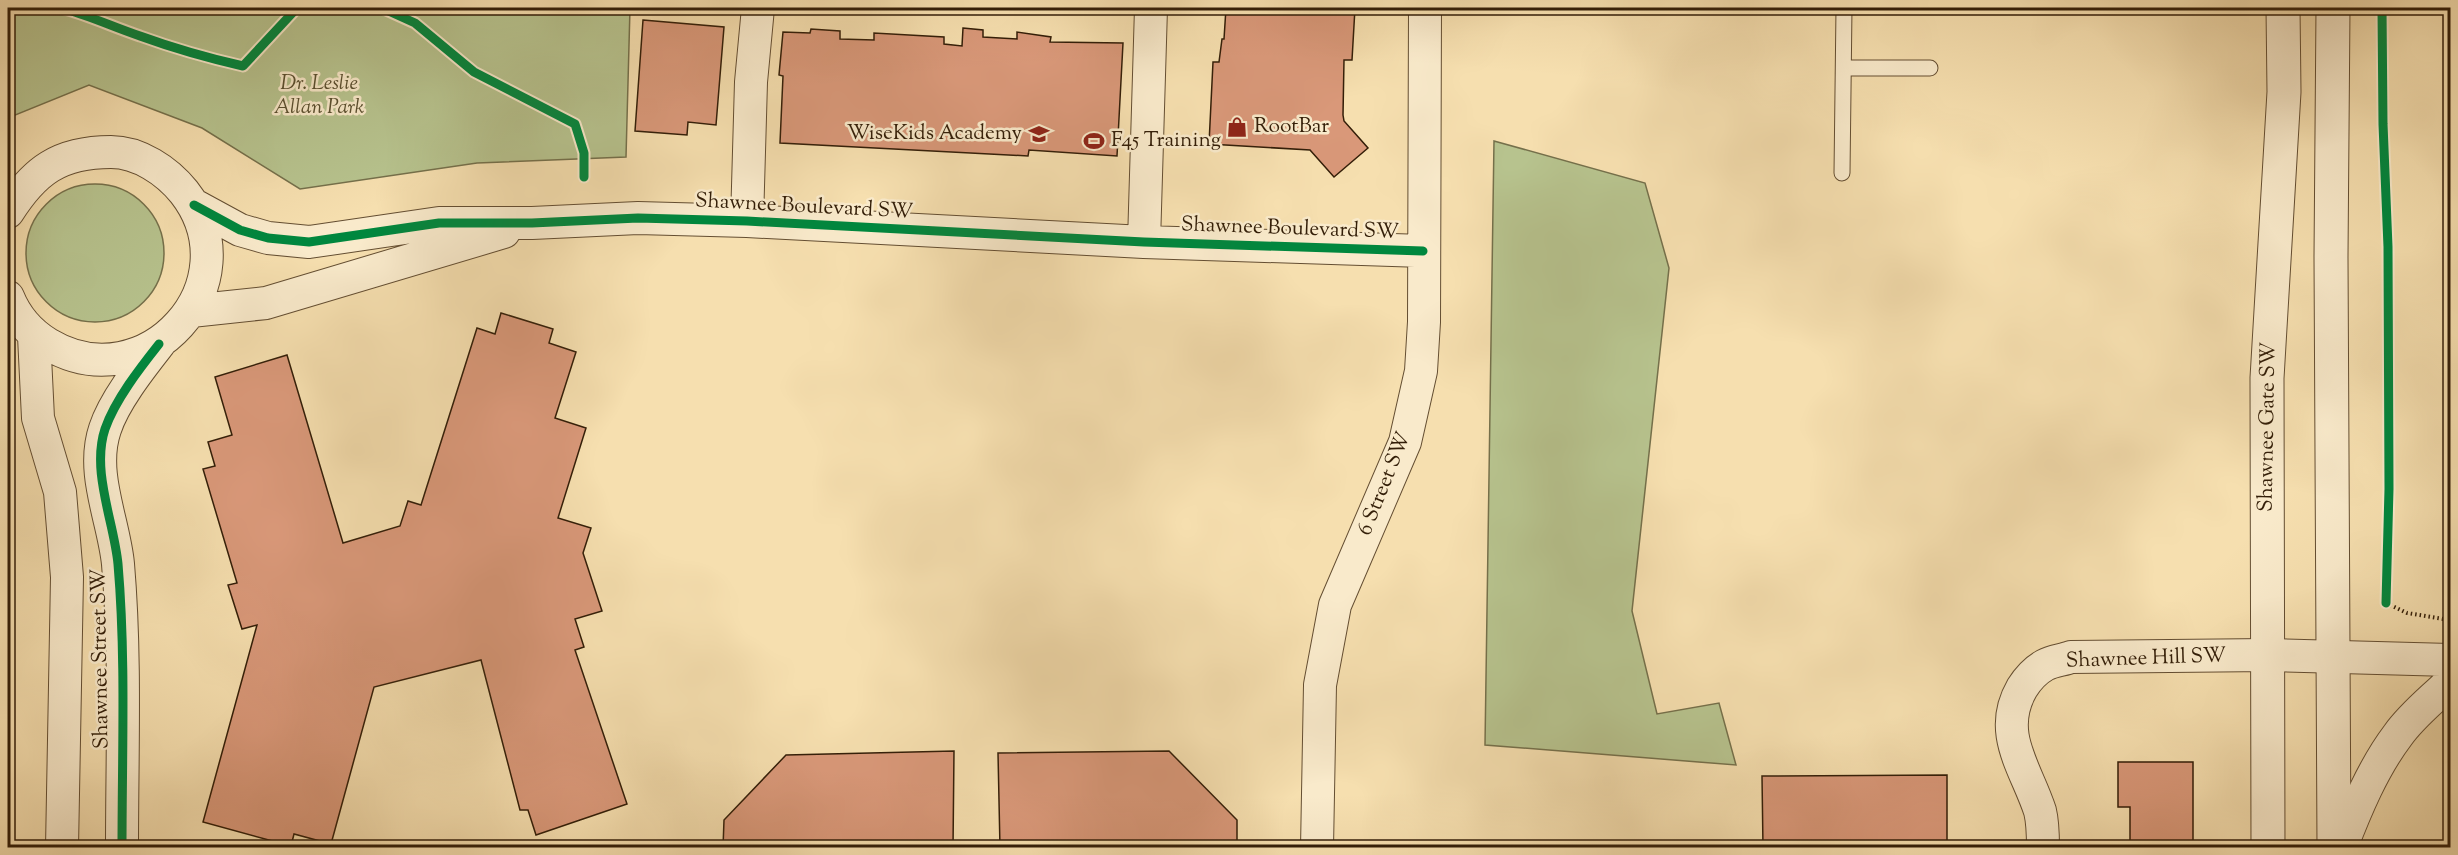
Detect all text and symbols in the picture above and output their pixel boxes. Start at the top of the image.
park label: Dr. Leslie Allan Park [274,69,365,123]
place label: RootBar [1254,112,1329,142]
shop icon: RootBar [1225,115,1249,139]
place label: WiseKids Academy [847,119,1023,149]
school or university icon: WiseKids Academy [1027,122,1051,146]
place label: F45 Training [1111,126,1221,156]
sports icon: F45 Training [1082,129,1106,153]
street label: Shawnee Boulevard SW [694,186,914,228]
street label: Shawnee Boulevard SW [1180,210,1400,248]
street label: Shawnee Gate SW [2252,342,2284,512]
street label: 6 Street SW [1351,428,1419,540]
street label: Shawnee Street SW [84,569,118,749]
street label: Shawnee Hill SW [2065,641,2227,677]

